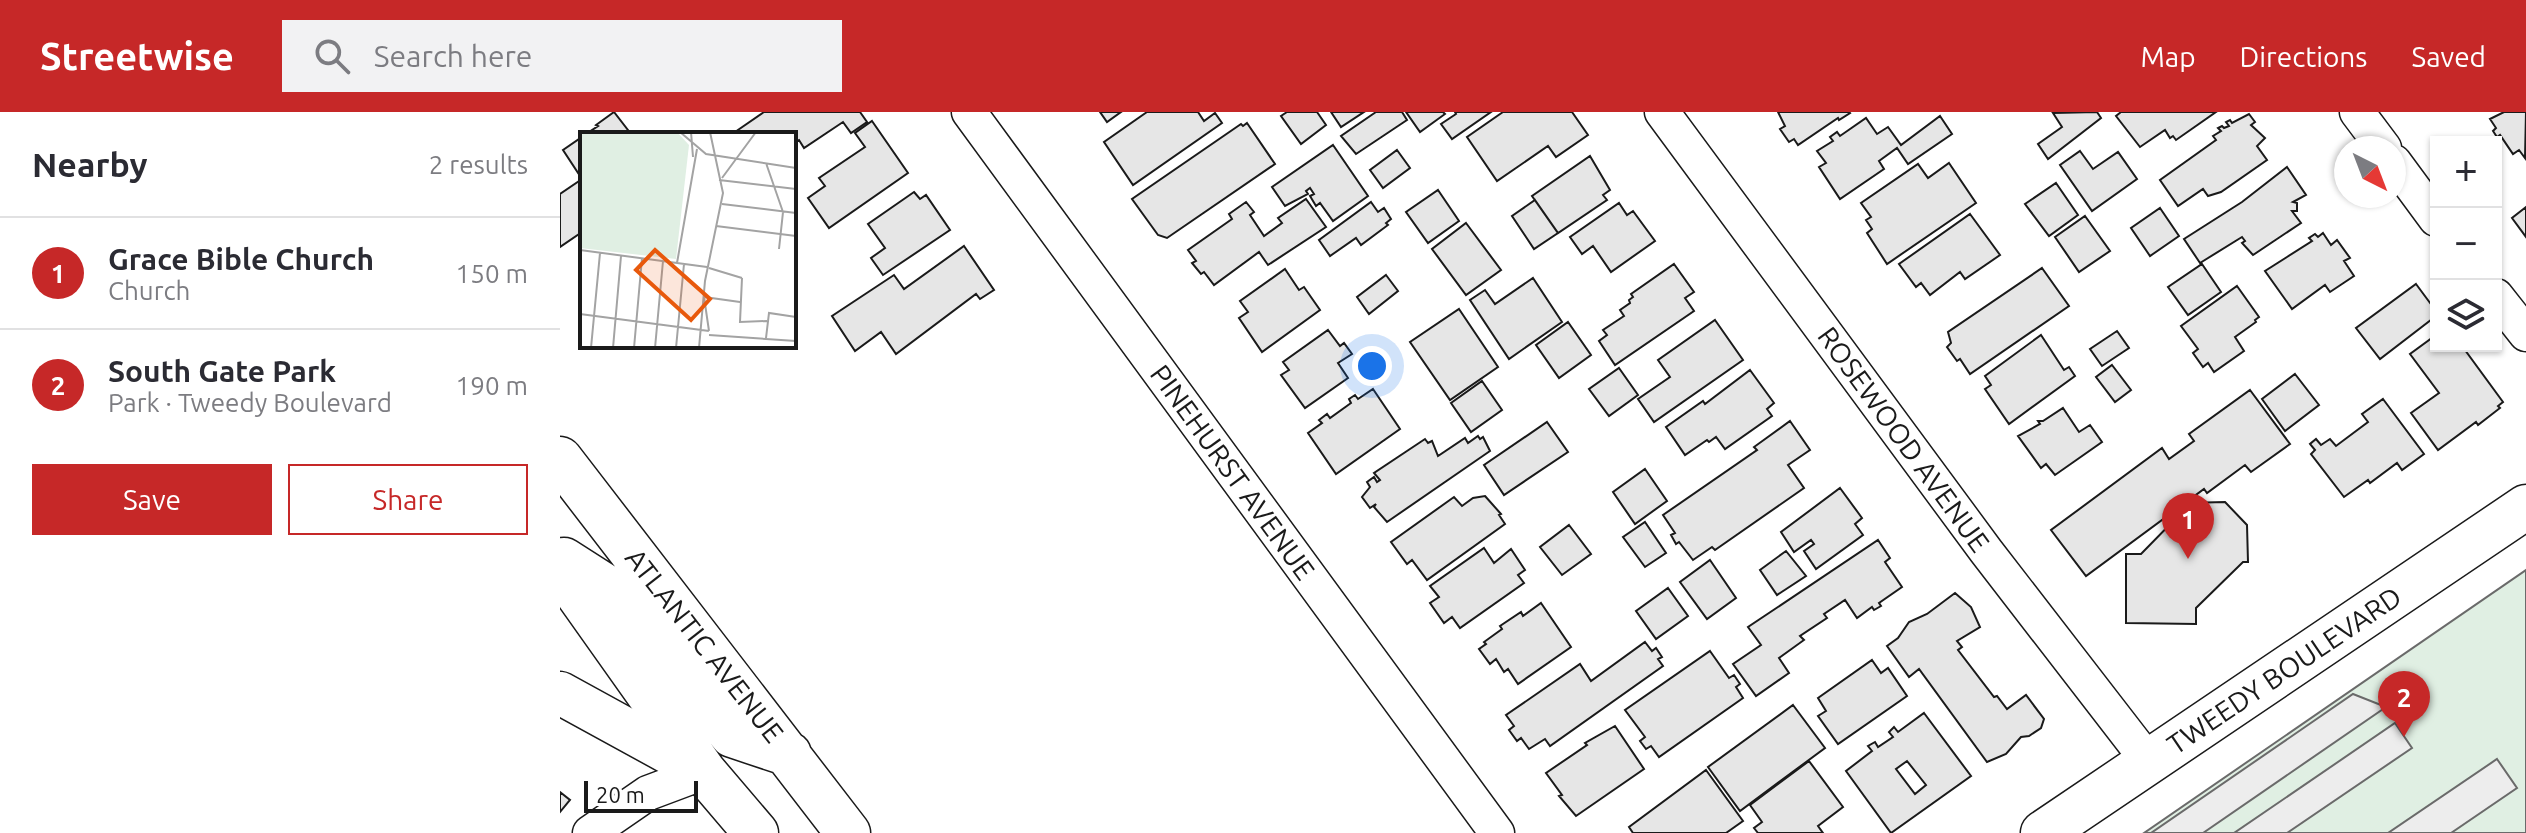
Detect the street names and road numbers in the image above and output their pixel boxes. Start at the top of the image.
street label: ROSEWOOD AVENUE [1812,321,1996,557]
street label: PINEHURST AVENUE [1145,359,1321,585]
street label: ATLANTIC AVENUE [620,542,790,748]
street label: TWEEDY BOULEVARD [2161,580,2407,760]

